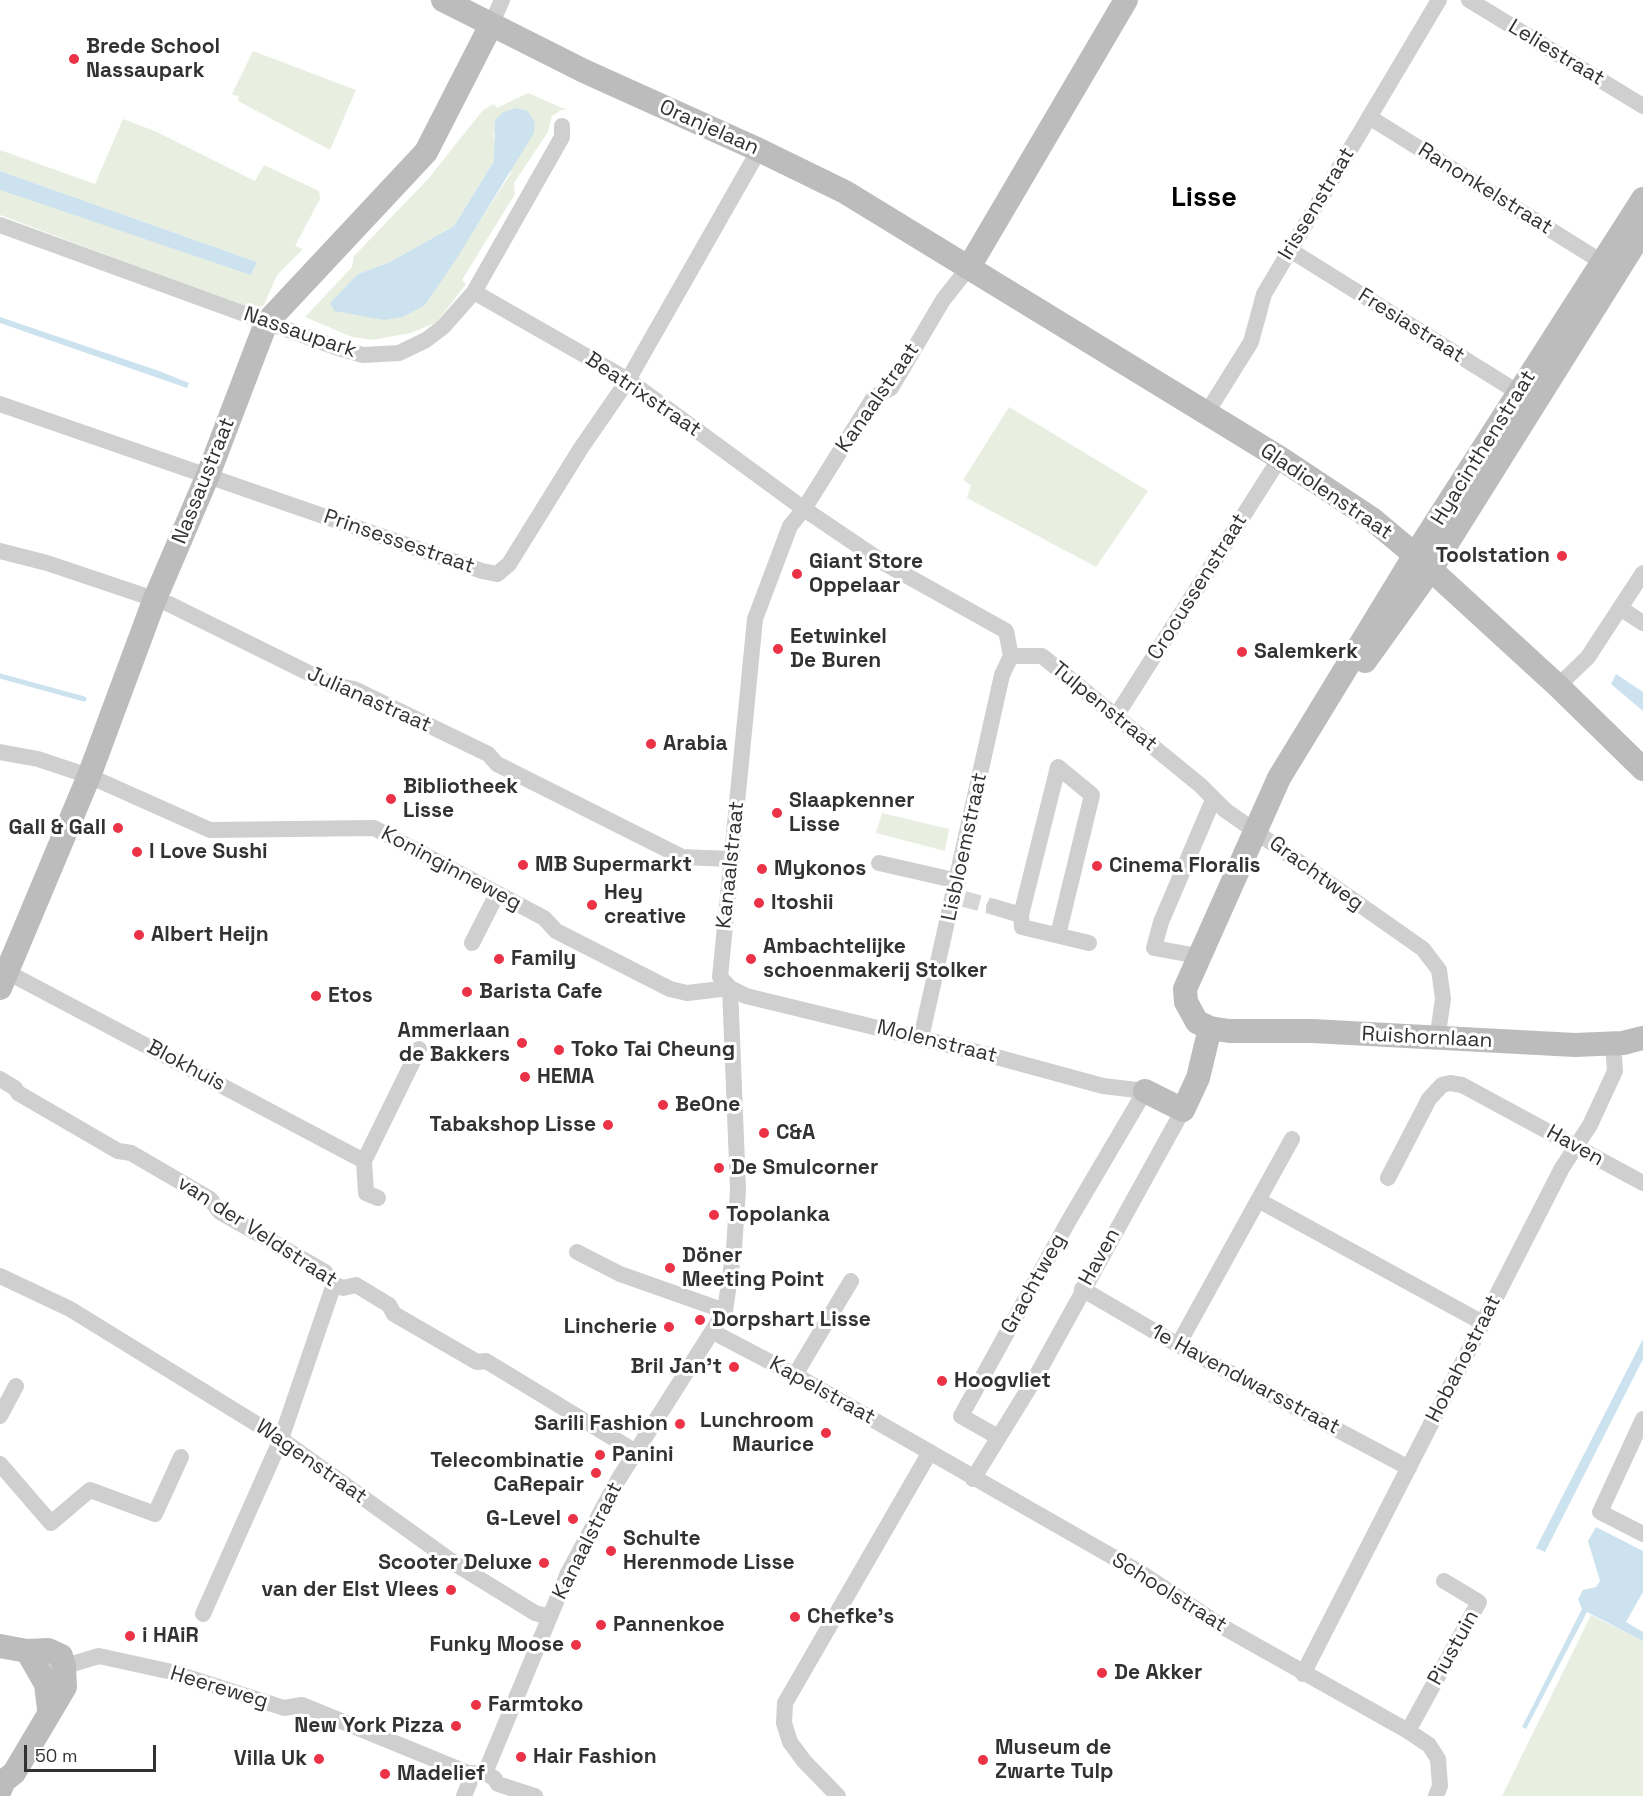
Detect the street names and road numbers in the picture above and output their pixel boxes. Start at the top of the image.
street label: Leliestraat [1503,14,1609,92]
street label: Oranjelaan [655,95,763,161]
street label: Ranonkelstraat [1413,138,1557,240]
street label: Irissenstraat [1274,143,1360,265]
street label: Fresiastraat [1353,283,1469,369]
street label: Nassaupark [240,302,360,364]
street label: Kanaalstraat [831,338,925,458]
street label: Beatrixstraat [580,347,706,443]
street label: Hyacinthenstraat [1426,366,1542,530]
street label: Nassaustraat [167,414,241,548]
street label: Gladiolenstraat [1255,438,1397,546]
street label: Prinsessestraat [320,504,478,580]
street label: Crocussenstraat [1143,509,1253,665]
street label: Tulpenstraat [1046,657,1162,757]
street label: Julianastraat [303,661,435,739]
street label: Lisbloemstraat [937,771,993,923]
street label: Kanaalstraat [712,800,750,930]
street label: Koninginneweg [376,821,526,917]
street label: Grachtweg [1264,831,1368,917]
street label: Molenstraat [874,1015,1000,1069]
street label: Ruishornlaan [1361,1022,1493,1054]
street label: Blokhuis [143,1035,229,1097]
street label: Haven [1542,1120,1608,1172]
street label: van der Veldstraat [173,1171,341,1293]
street label: Haven [1074,1224,1126,1290]
street label: Grachtweg [996,1230,1072,1338]
street label: Hobahostraat [1421,1291,1507,1427]
street label: 1e Havendwarsstraat [1146,1320,1344,1440]
street label: Kapelstraat [765,1352,879,1430]
street label: Wagenstraat [251,1414,371,1510]
street label: Kanaalstraat [548,1478,628,1604]
street label: Schoolstraat [1107,1548,1231,1638]
street label: Piustuin [1423,1606,1485,1690]
street label: Heereweg [167,1661,271,1715]

